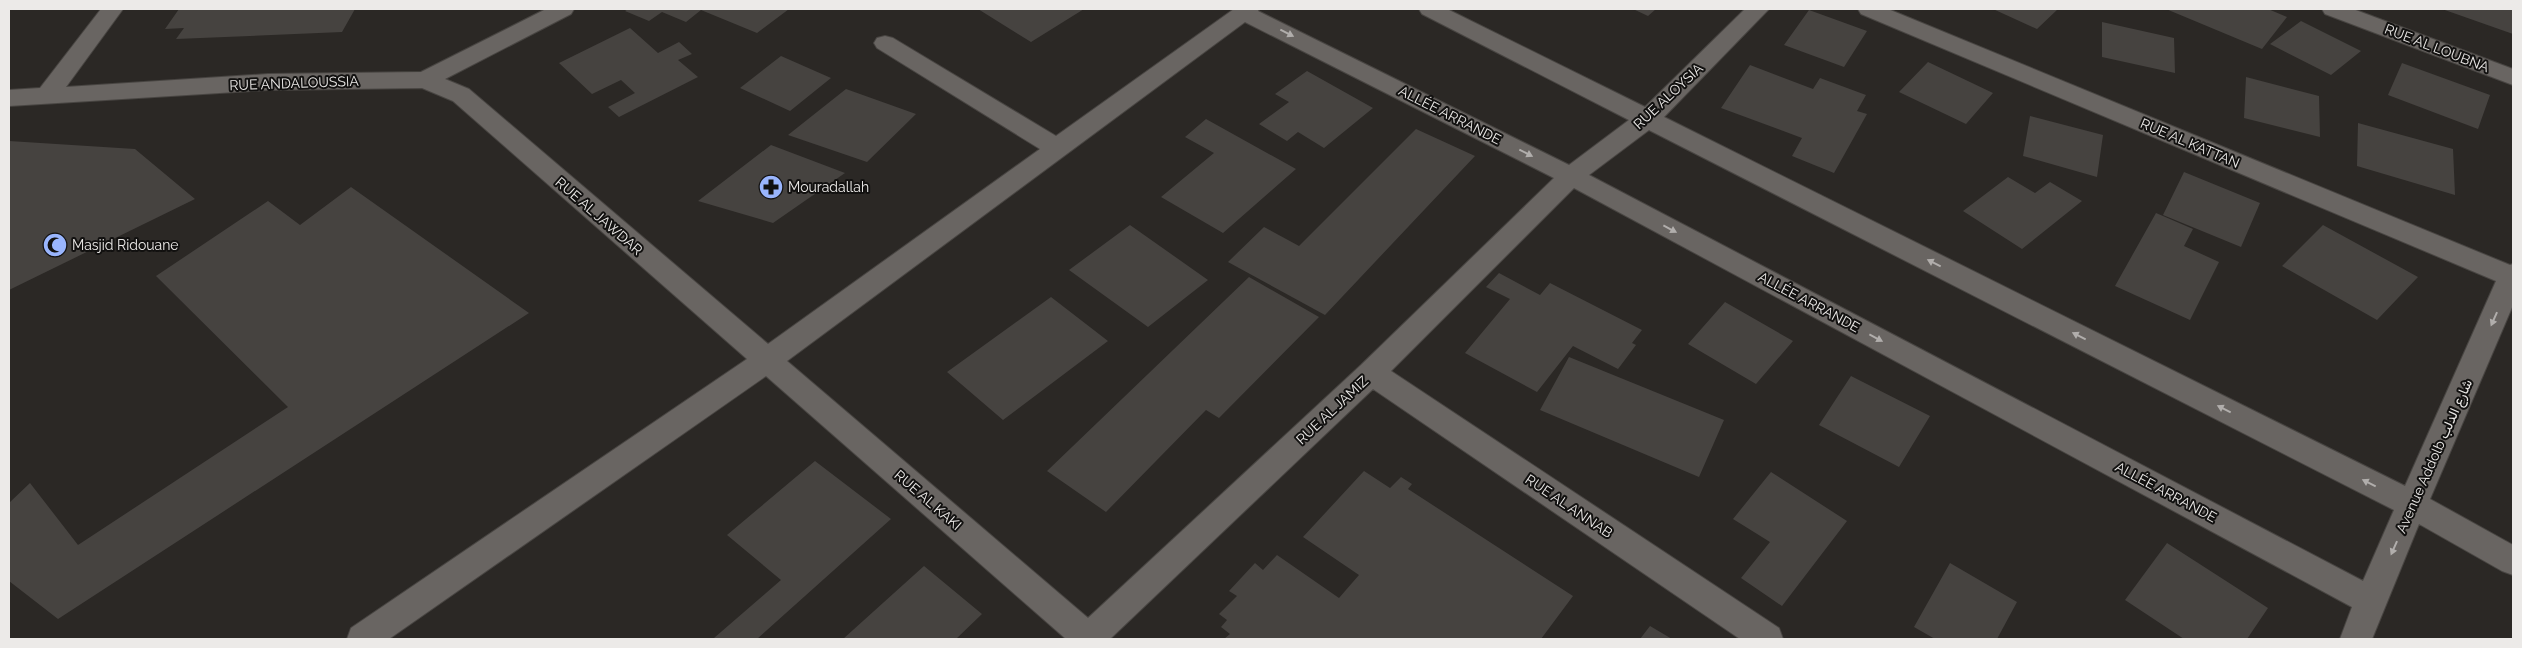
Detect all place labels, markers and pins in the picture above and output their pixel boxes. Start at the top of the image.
pharmacy icon: Mouradallah [758,174,784,200]
place label: Mouradallah [788,179,869,195]
mosque icon: Masjid Ridouane [42,232,68,258]
place label: Masjid Ridouane [72,237,179,253]

